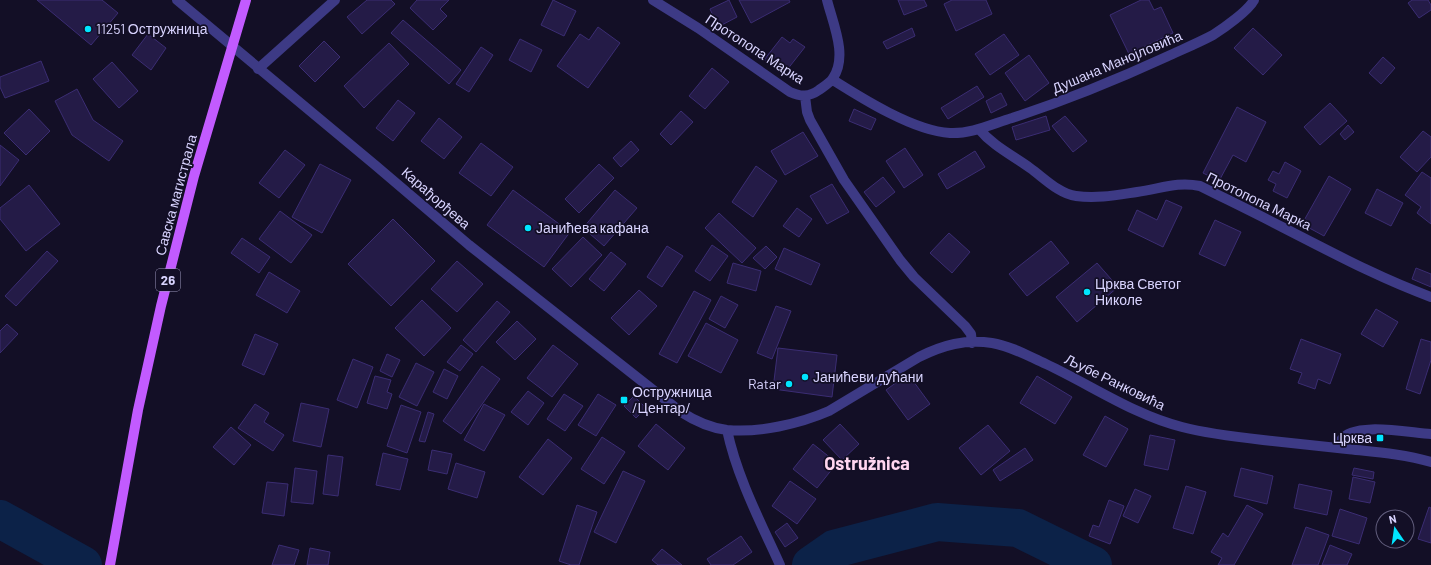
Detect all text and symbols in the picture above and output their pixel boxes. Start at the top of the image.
street label: Протопопа Марка [703,10,808,87]
place label: 11251 Остружница [96,20,208,37]
marker: 11251 Остружница [83,24,93,34]
street label: Душана Манојловића [1049,26,1184,97]
street label: Савска магистрала [151,132,200,257]
street label: Карађорђева [398,163,474,232]
street label: Протопопа Марка [1204,168,1315,233]
place label: Јанићева кафана [536,219,649,236]
marker: Јанићева кафана [523,223,533,233]
road number: 26 [156,269,180,291]
place label: Црква Светог Николе [1095,275,1181,308]
marker: Црква Светог Николе [1082,287,1092,297]
street label: Љубе Ранковића [1062,350,1168,413]
place label: Јанићеви дућани [813,368,923,385]
marker: Јанићеви дућани [800,372,810,382]
place label: Ratar [748,375,781,392]
marker: Ratar [784,379,794,389]
place label: Остружница /Центар/ [632,383,712,416]
marker: Остружница /Центар/ [619,395,629,405]
place label: Црква [1333,429,1372,446]
marker: Црква [1375,433,1385,443]
district label: Ostružnica [824,452,910,474]
north arrow [1375,509,1415,549]
text: N [1388,512,1398,526]

